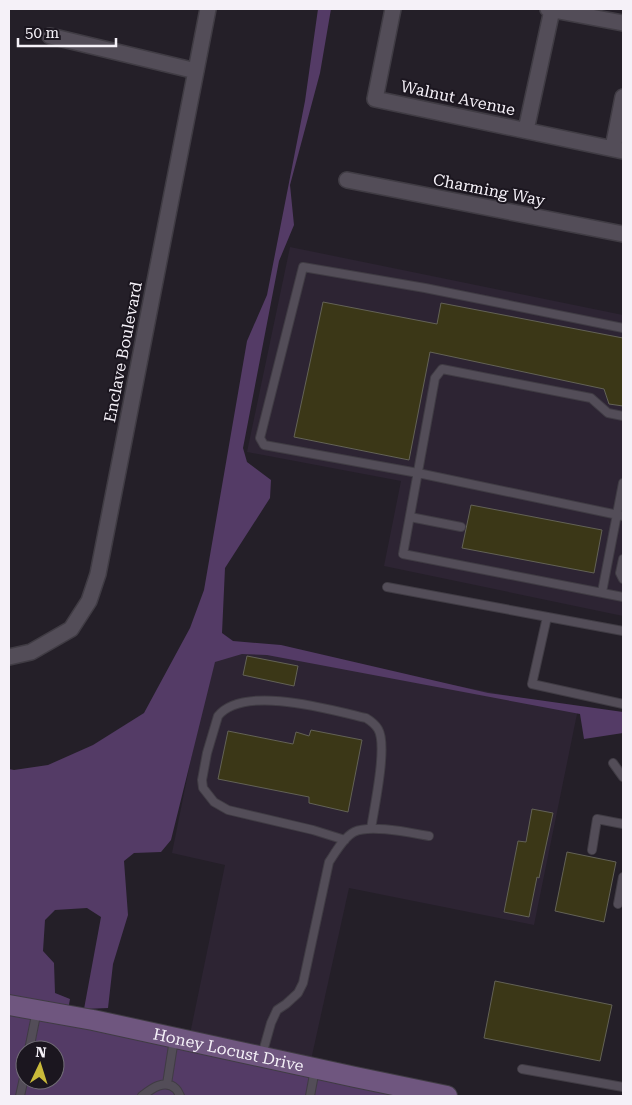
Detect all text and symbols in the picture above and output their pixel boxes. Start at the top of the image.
scale bar [18,15,115,47]
text: 50 m [25,24,60,42]
street label: Walnut Avenue [399,77,517,119]
street label: Charming Way [431,170,547,210]
street label: Enclave Boulevard [100,280,146,424]
street label: Honey Locust Drive [151,1024,306,1075]
north arrow [15,1040,65,1090]
text: N [35,1044,47,1060]

